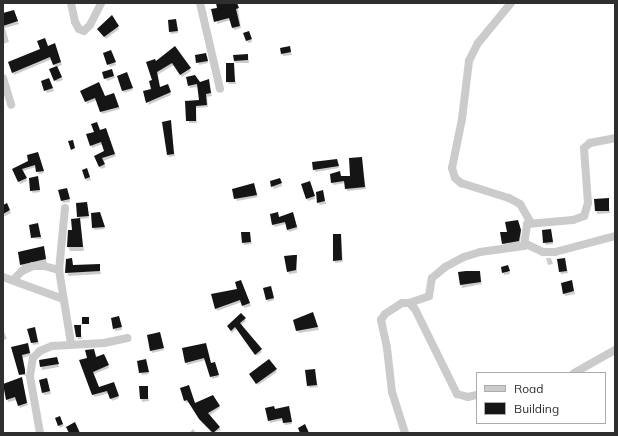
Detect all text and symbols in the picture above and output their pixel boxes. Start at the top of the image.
legend [476,372,606,424]
text: Road [514,381,543,396]
text: Building [514,401,559,416]

